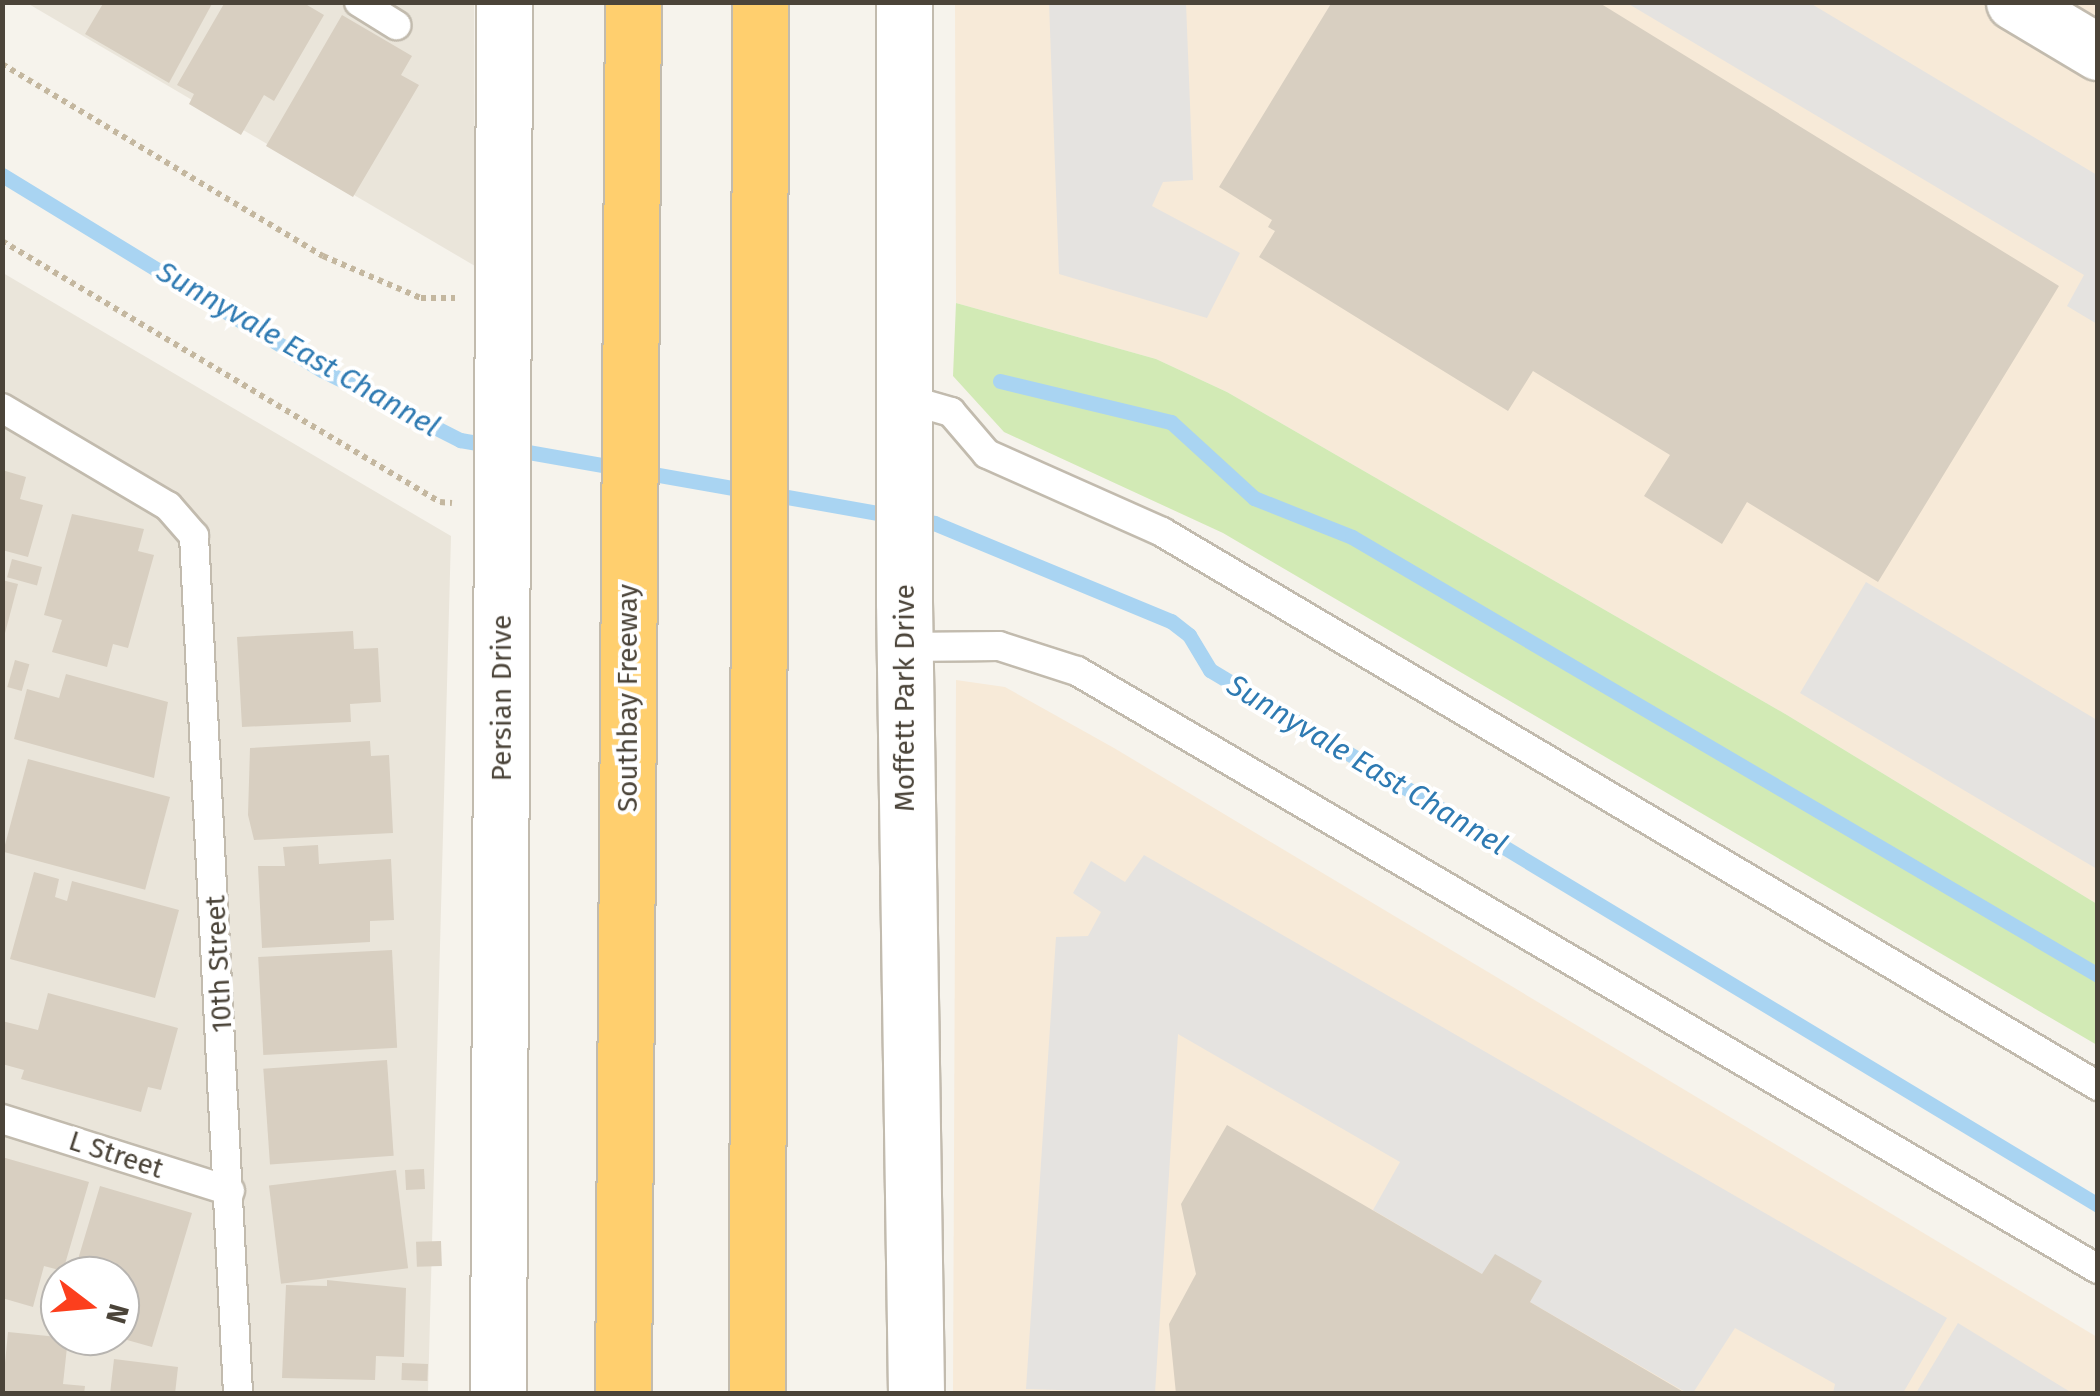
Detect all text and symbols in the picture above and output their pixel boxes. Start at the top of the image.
water label: Sunnyvale East Channel [150,253,446,445]
street label: Southbay Freeway [611,584,645,812]
street label: Moffett Park Drive [888,584,922,812]
street label: Persian Drive [485,615,519,781]
water label: Sunnyvale East Channel [1220,667,1514,863]
street label: 10th Street [199,894,239,1034]
street label: L Street [65,1124,167,1186]
north arrow [40,1256,140,1356]
text: N [99,1300,136,1327]

